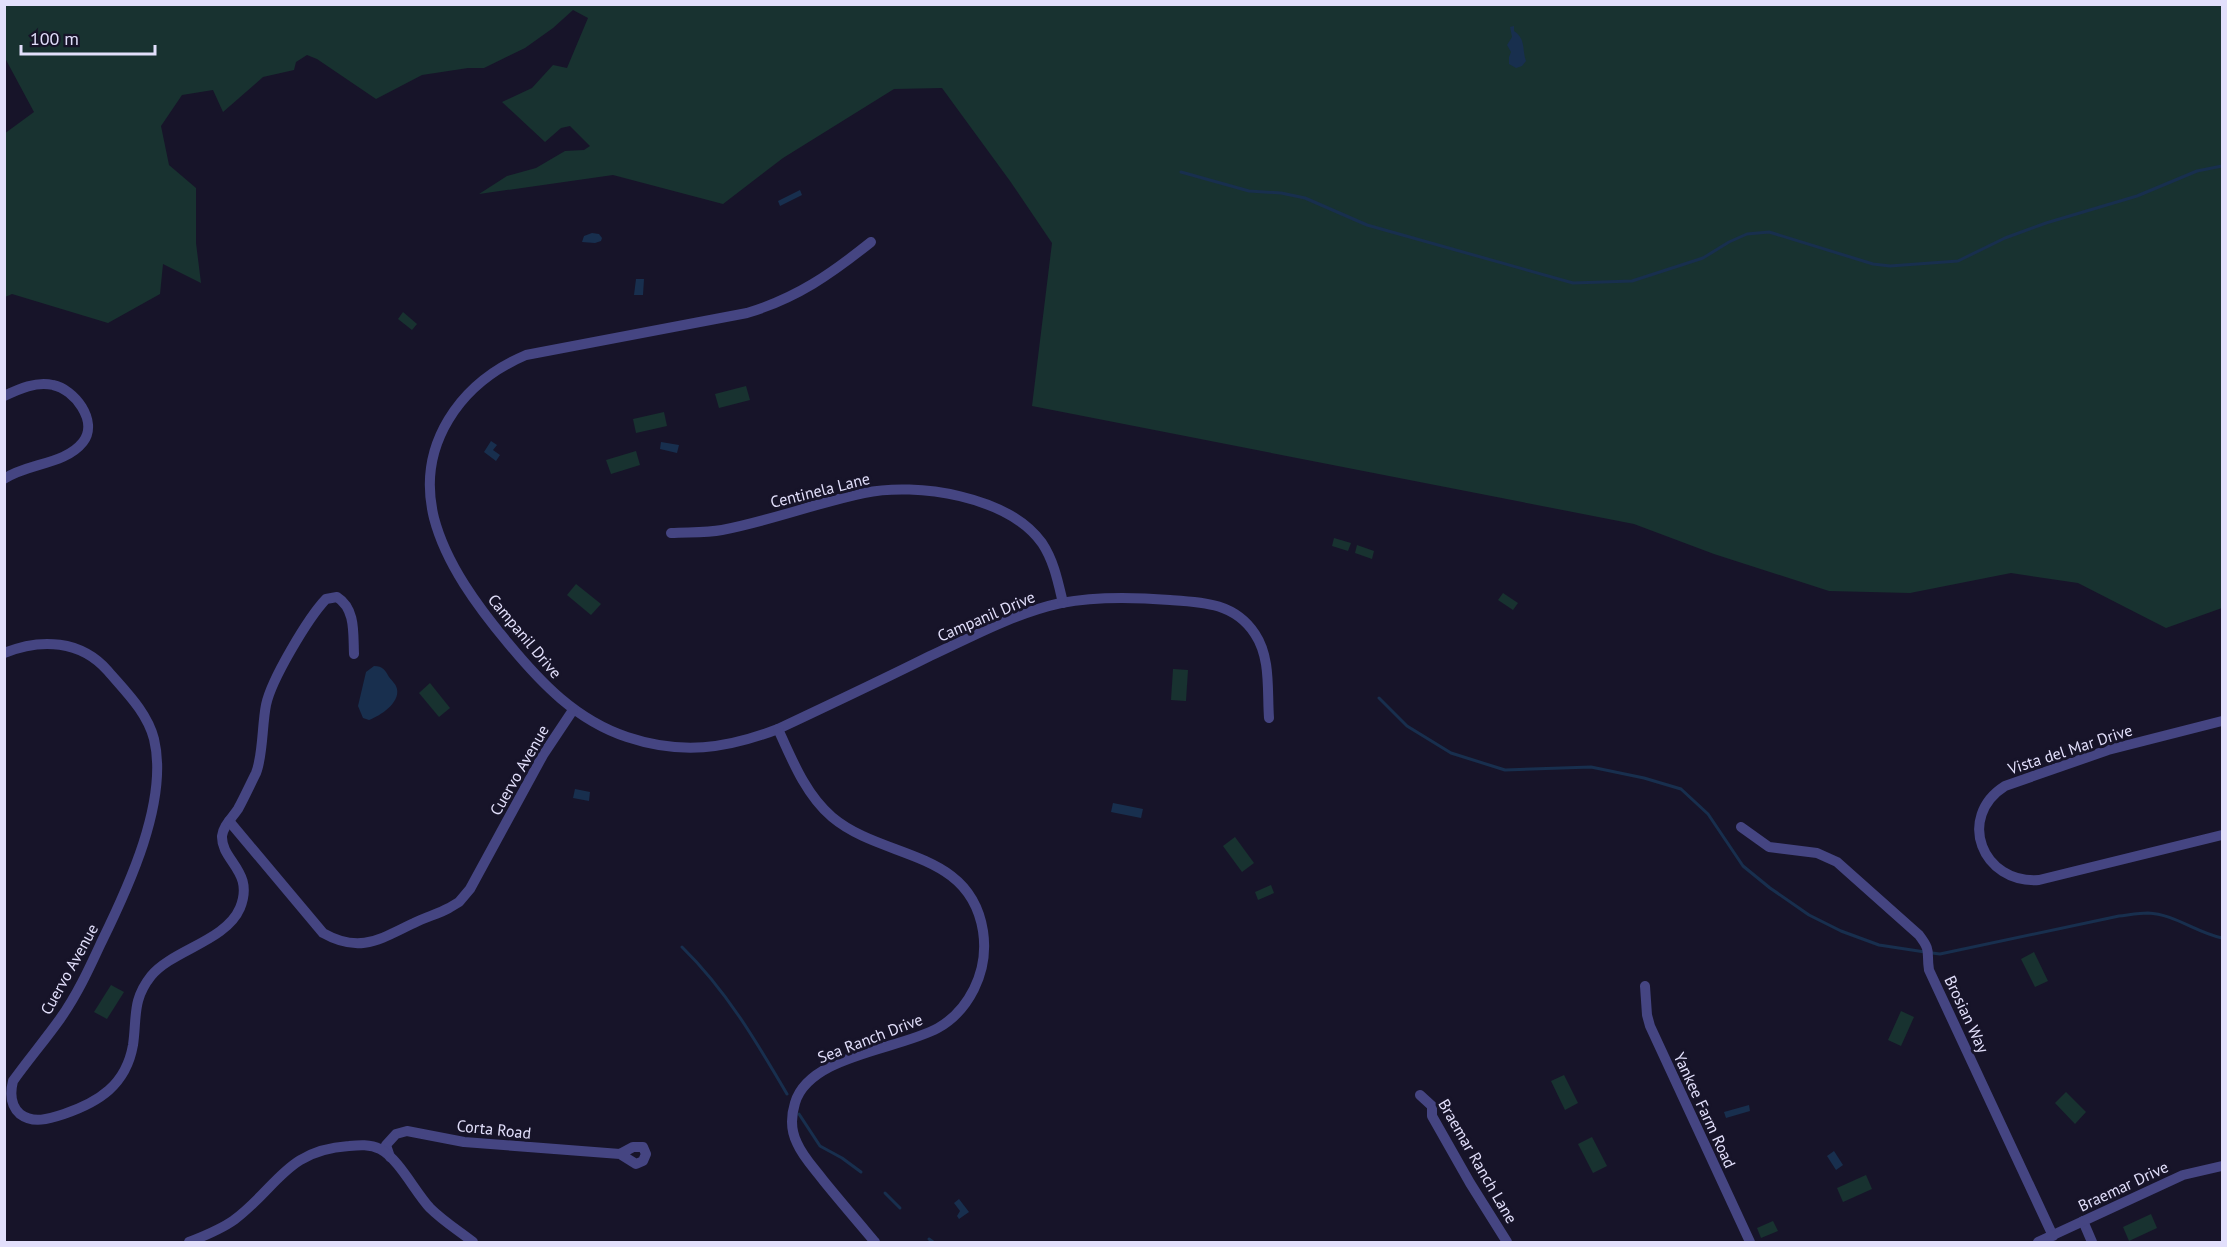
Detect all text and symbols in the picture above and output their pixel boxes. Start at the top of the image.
scale bar [21,18,154,56]
text: 100 m [30,27,79,50]
street label: Centinela Lane [768,468,872,512]
street label: Campanil Drive [934,586,1038,646]
street label: Campanil Drive [484,590,566,682]
street label: Vista del Mar Drive [2004,719,2135,779]
street label: Cuervo Avenue [485,721,553,819]
street label: Cuervo Avenue [36,920,102,1018]
street label: Brosian Way [1940,972,1994,1056]
street label: Sea Ranch Drive [815,1009,925,1067]
street label: Yankee Farm Road [1670,1049,1740,1171]
street label: Braemar Ranch Lane [1434,1095,1522,1227]
street label: Corta Road [456,1115,532,1143]
street label: Braemar Drive [2075,1156,2171,1216]

